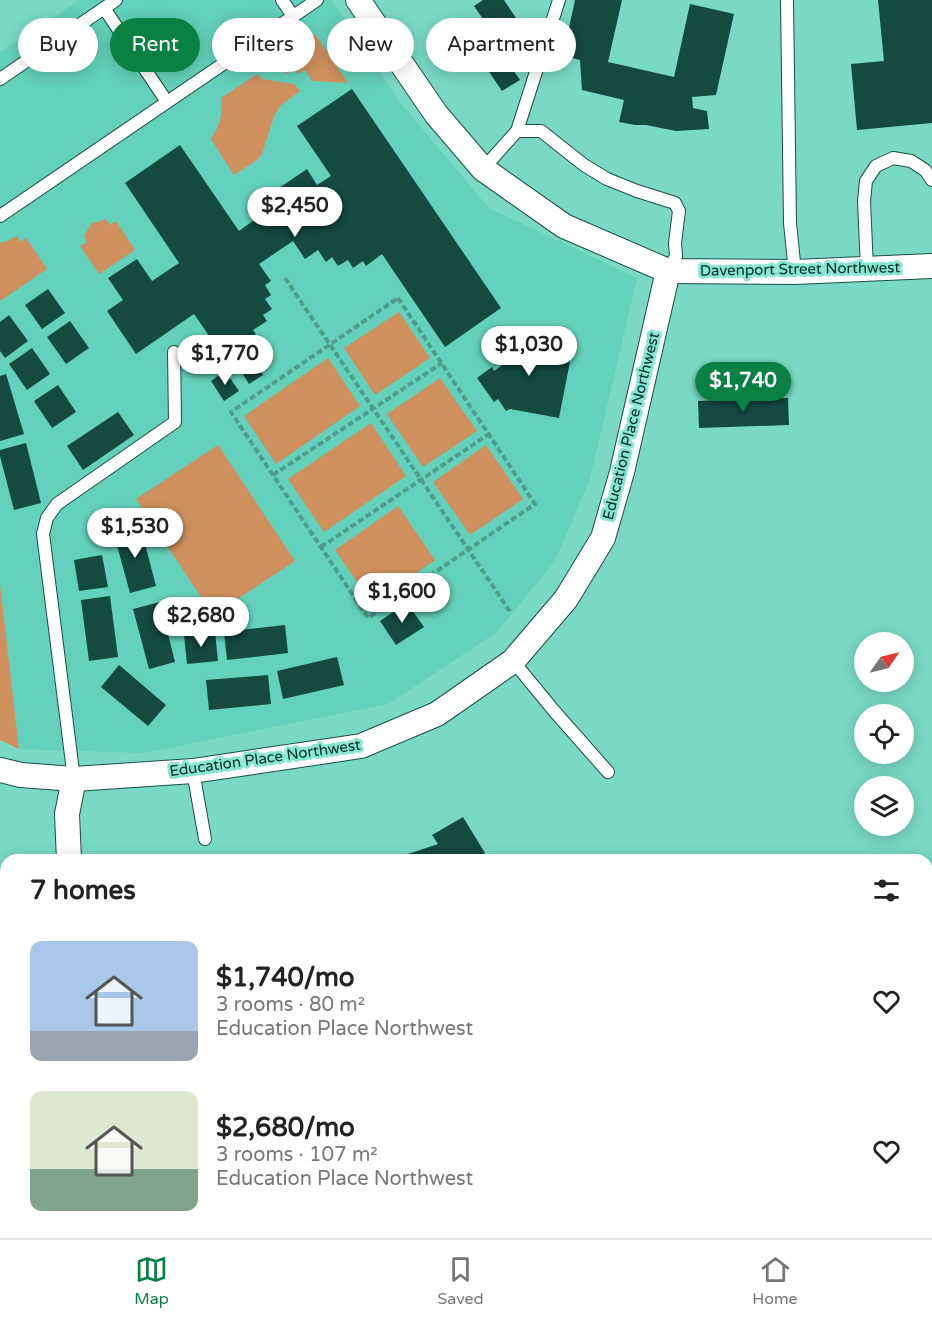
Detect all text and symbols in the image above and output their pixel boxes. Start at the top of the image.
chip: Buy [18,18,98,72]
chip: Rent [110,18,200,72]
chip: Filters [212,18,315,72]
chip: New [327,18,414,72]
chip: Apartment [426,18,576,72]
pin: $2,450 [246,187,344,238]
text: $2,450 [261,194,329,218]
street label: Davenport Street Northwest [700,258,900,280]
pin: $1,030 [480,326,578,377]
street label: Education Place Northwest [599,330,663,522]
text: $1,030 [495,333,563,357]
pin: $1,770 [176,335,274,386]
text: $1,770 [191,342,259,366]
pin: $1,740 [694,362,792,413]
text: $1,740 [709,369,777,393]
pin: $1,530 [86,508,184,559]
text: $1,530 [101,515,169,539]
pin: $1,600 [353,573,451,624]
text: $1,600 [368,580,436,604]
pin: $2,680 [152,597,250,648]
text: $2,680 [167,604,235,628]
north arrow [854,632,914,692]
map controls [854,632,914,836]
button: locate [854,704,914,764]
street label: Education Place Northwest [168,736,362,780]
button: layers [854,776,914,836]
icon: filters [870,874,903,907]
text: 7 homes [30,875,136,906]
text: $1,740/mo [216,962,355,993]
icon: home [78,965,150,1037]
icon: heart [870,985,903,1018]
text: 3 rooms · 80 m² [216,993,365,1017]
text: Education Place Northwest [216,1017,473,1041]
text: $2,680/mo [216,1112,355,1143]
icon: home [78,1115,150,1187]
icon: heart [870,1135,903,1168]
text: 3 rooms · 107 m² [216,1143,378,1167]
text: Education Place Northwest [216,1167,473,1191]
tab: Map [134,1253,169,1309]
tab: Saved [437,1253,484,1309]
tab: Home [752,1253,798,1309]

